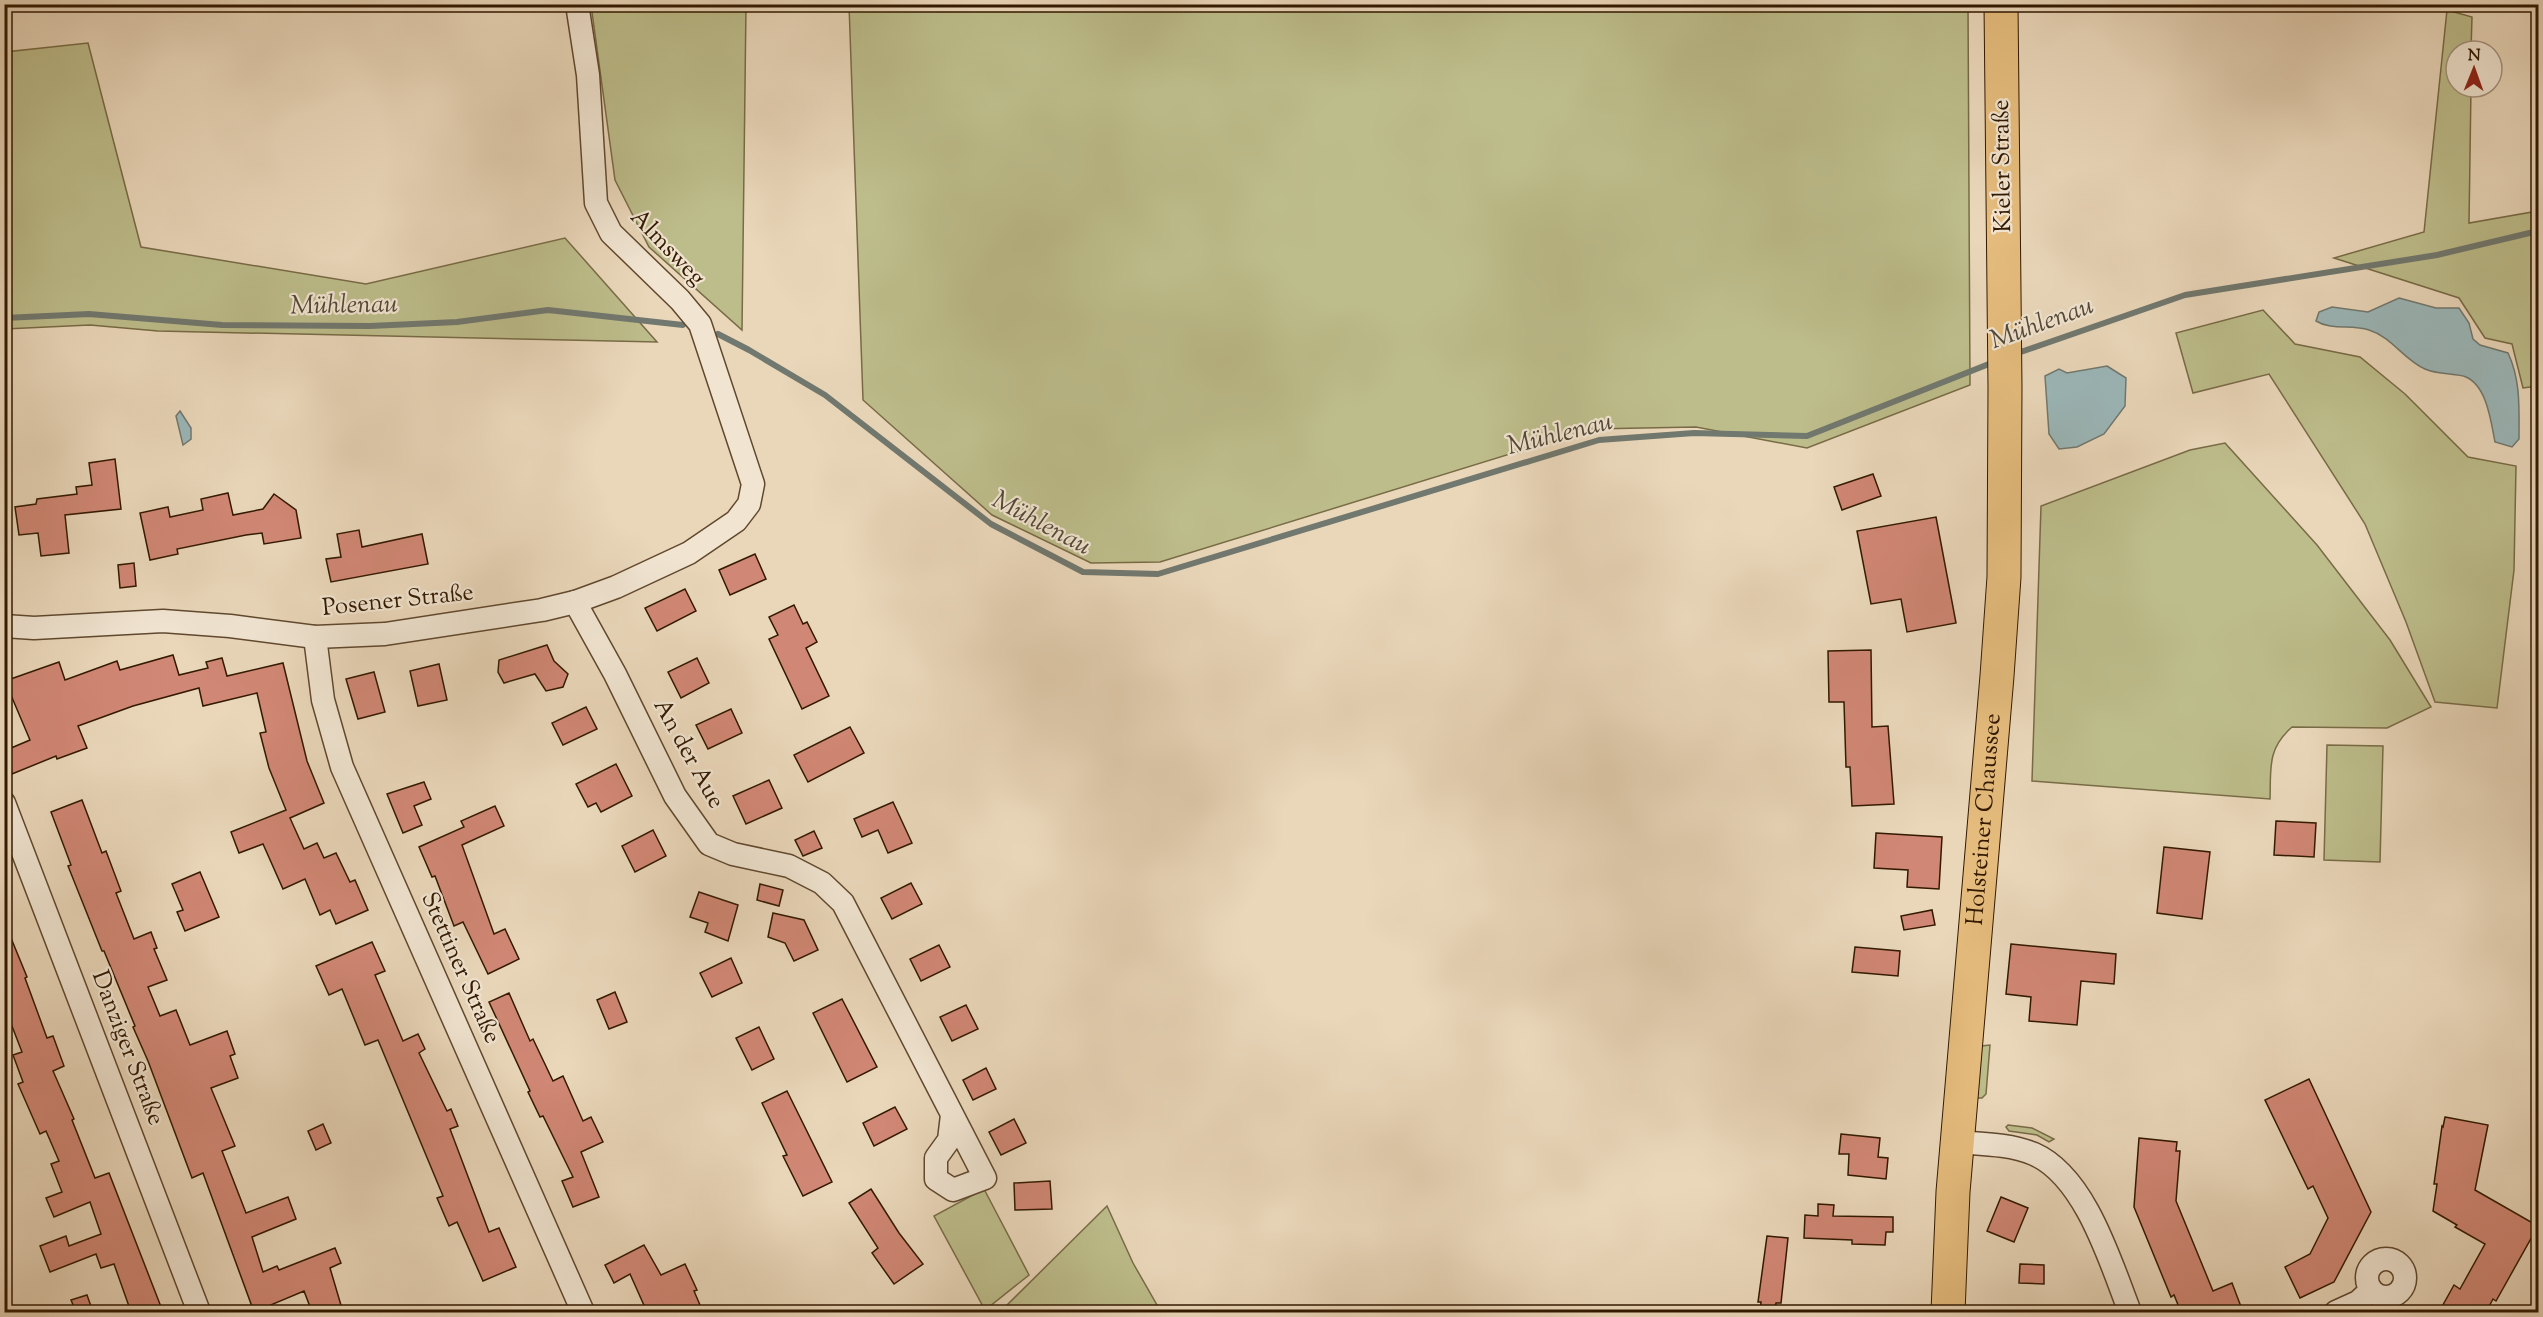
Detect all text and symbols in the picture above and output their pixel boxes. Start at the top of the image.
north arrow [2444,39,2504,99]
text: N [2468,45,2481,68]
street label: Kieler Straße [1985,99,2021,233]
street label: Almsweg [622,202,713,294]
water label: Mühlenau [290,287,399,325]
water label: Mühlenau [1985,288,2099,360]
water label: Mühlenau [1503,404,1617,466]
water label: Mühlenau [985,482,1098,566]
street label: Posener Straße [321,576,475,626]
street label: An der Aue [644,693,732,815]
street label: Holsteiner Chaussee [1959,712,2011,927]
street label: Stettiner Straße [411,887,509,1049]
street label: Danziger Straße [82,966,172,1130]

